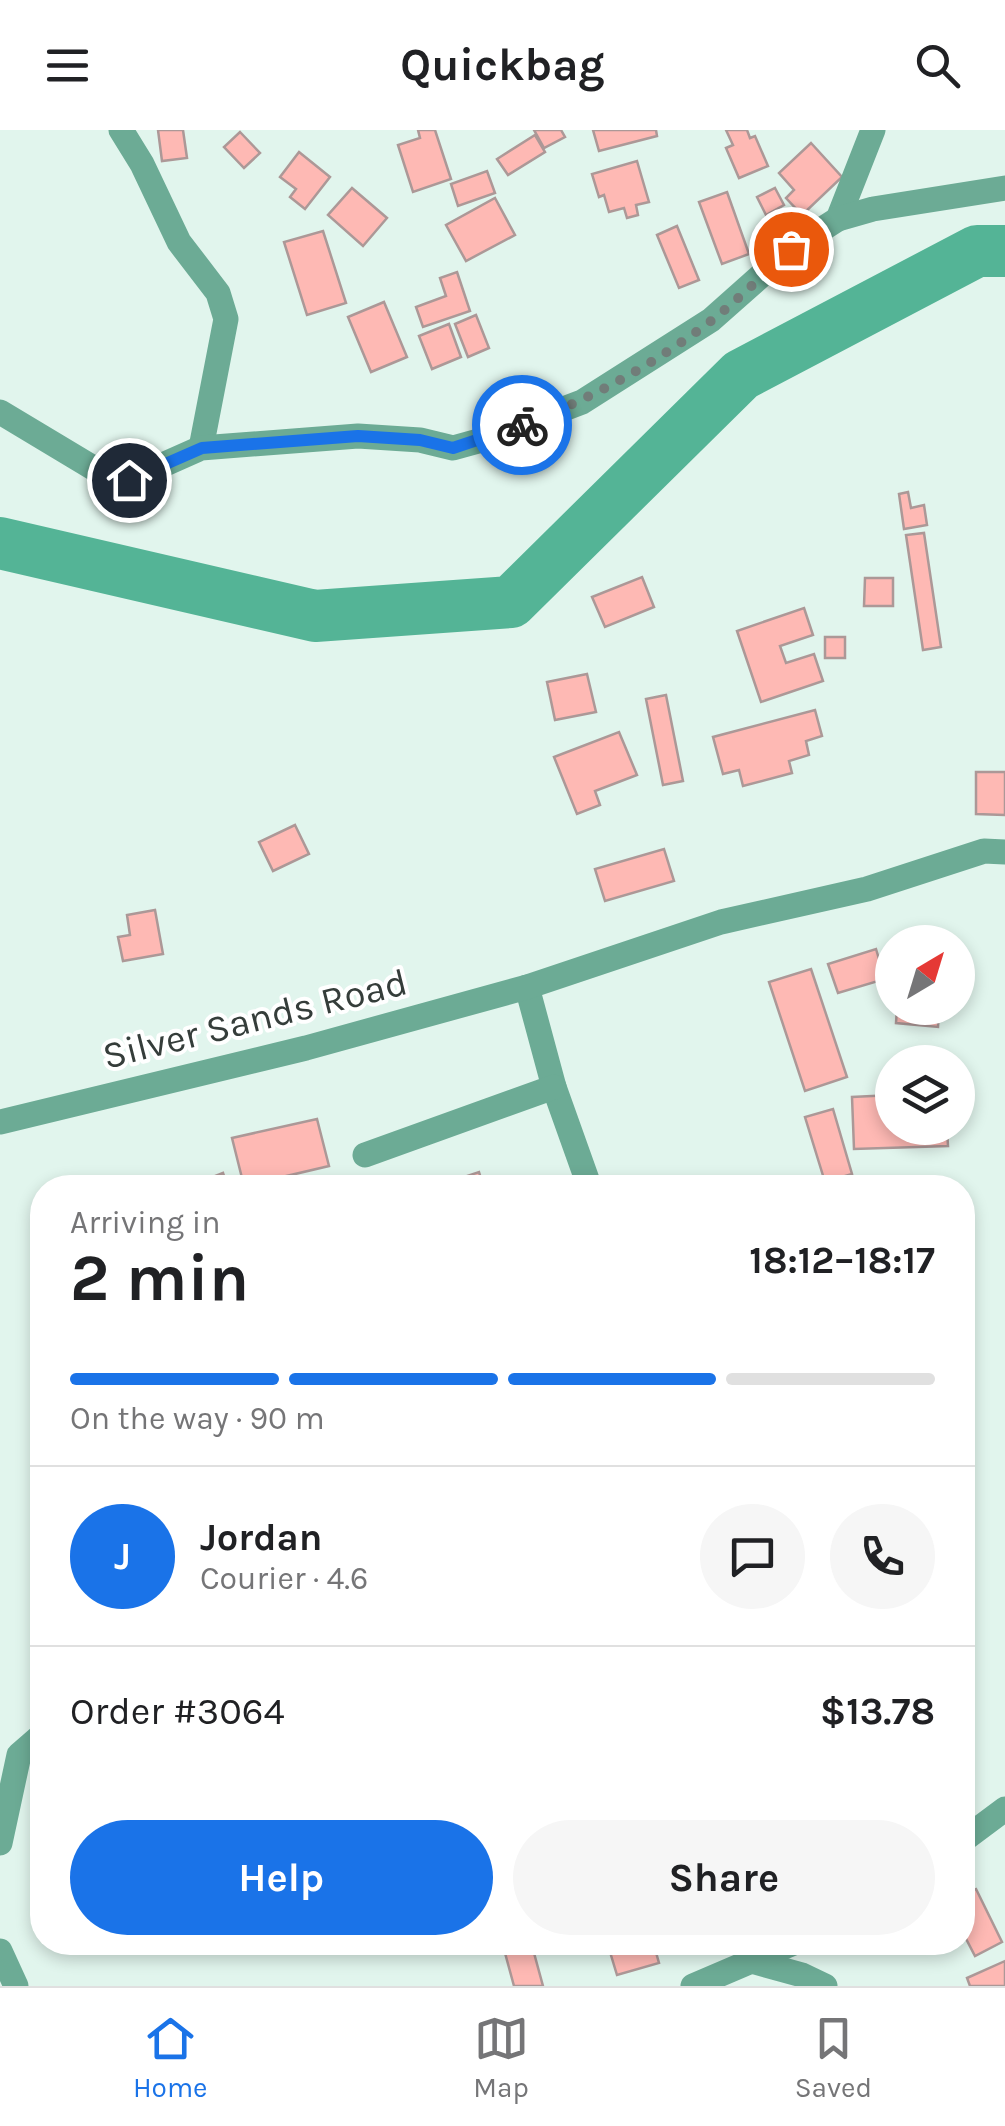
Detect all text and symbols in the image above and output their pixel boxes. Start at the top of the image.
icon: menu [40,38,95,93]
icon: search [910,38,965,93]
text: Quickbag [400,39,605,91]
pin [749,207,834,292]
icon: bag [764,222,819,277]
courier [472,375,572,475]
icon: bike [495,398,550,453]
pin [87,438,172,523]
icon: home [102,453,157,508]
north arrow [875,925,975,1025]
map controls [875,925,975,1145]
street label: Silver Sands Road [98,959,412,1079]
button: layers [875,1045,975,1145]
text: Arriving in [70,1204,221,1241]
text: 18:12–18:17 [749,1238,935,1283]
text: 2 min [70,1240,249,1316]
text: On the way · 90 m [70,1400,325,1437]
button: chat [700,1504,805,1609]
button: phone [830,1504,935,1609]
text: Jordan [200,1515,323,1560]
text: J [114,1534,131,1579]
text: Courier · 4.6 [200,1560,368,1597]
text: Order #3064 [70,1689,285,1734]
text: $13.78 [820,1689,935,1734]
button: Help [70,1820,493,1935]
button: Share [513,1820,935,1935]
tab: Home [133,2011,208,2104]
tab: Map [473,2011,529,2104]
tab: Saved [795,2011,872,2104]

